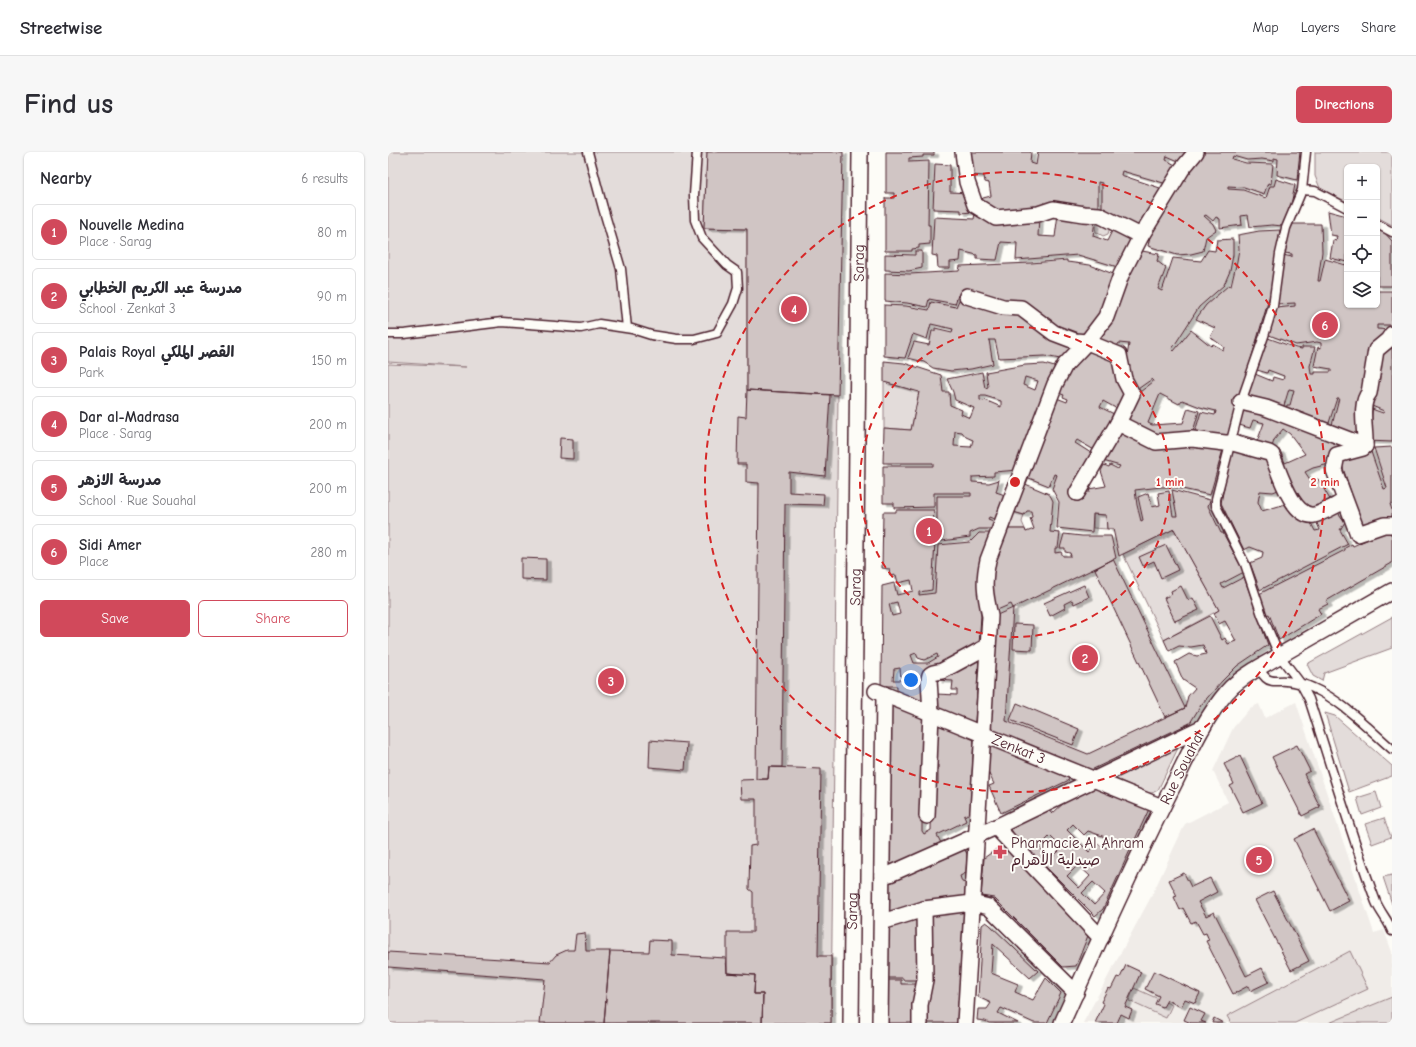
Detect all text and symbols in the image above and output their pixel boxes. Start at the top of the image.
text: Streetwise [20,17,102,39]
text: Map [1252,19,1279,36]
text: Layers [1301,19,1339,36]
text: Share [1361,19,1396,36]
button: Directions [1296,86,1392,123]
text: Find us [24,88,113,120]
map controls [1344,164,1380,308]
button: + [1344,164,1380,200]
text: Nearby [40,169,91,188]
text: 6 results [301,171,348,186]
button: − [1344,200,1380,236]
text: Nouvelle Medina [79,216,184,234]
text: 1 [51,225,57,240]
text: 80 m [317,225,347,240]
text: Place · Sarag [79,234,152,249]
button: locate [1344,236,1380,272]
street label: Sarag [850,244,868,282]
button: layers [1344,272,1380,308]
text: مدرسة عبد الكريم الخطابي [79,279,242,297]
text: 2 [51,289,57,304]
text: 90 m [317,289,347,304]
pin: 4 [781,294,807,324]
text: School · Zenkat 3 [79,301,176,316]
pin: 6 [1312,310,1338,340]
text: Palais Royal القصر الملكي [79,343,234,361]
text: 3 [51,353,57,368]
text: 150 m [312,353,347,368]
text: Park [79,365,104,380]
text: Dar al-Madrasa [79,408,179,426]
text: 4 [51,417,57,432]
text: 200 m [309,417,347,432]
text: Place · Sarag [79,426,152,441]
text: مدرسة الازهر [79,471,161,489]
centre of rings [1008,475,1022,489]
text: 1 min [1156,475,1184,489]
text: 2 min [1310,475,1340,489]
text: 5 [51,481,57,496]
text: 200 m [309,481,347,496]
text: School · Rue Souahal [79,493,196,508]
pin: 1 [916,516,942,546]
text: Sidi Amer [79,536,141,554]
text: 6 [51,545,57,560]
text: 280 m [310,545,347,560]
text: Place [79,554,109,569]
street label: Sarag [846,568,865,606]
button: Save [40,600,190,637]
button: Share [198,600,348,637]
pin: 2 [1072,643,1098,673]
pin: 3 [598,666,624,696]
your location [901,670,921,690]
street label: Rue Souahal [1156,728,1208,808]
street label: Zenkat 3 [989,730,1048,768]
place label: Pharmacie Al Ahram صيدلية الأهرام [1011,834,1144,872]
pharmacy icon: Pharmacie Al Ahram صيدلية الأهرام [992,844,1008,860]
pin: 5 [1246,845,1272,875]
street label: Sarag [843,892,861,930]

